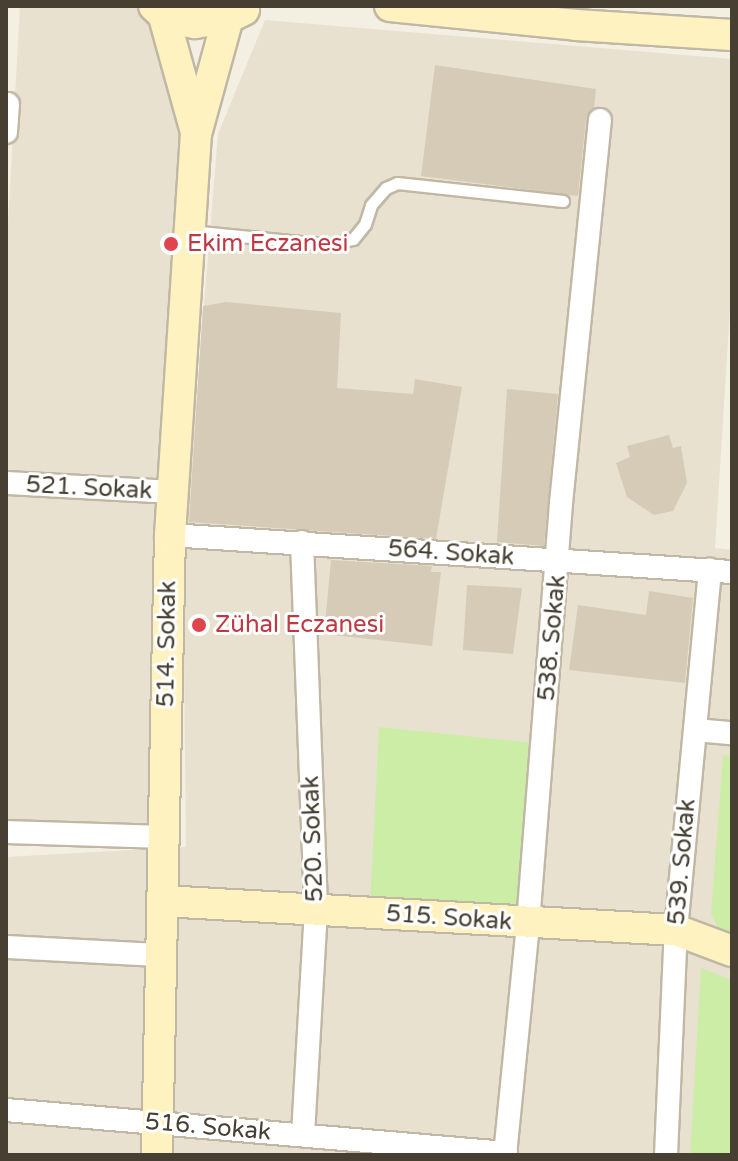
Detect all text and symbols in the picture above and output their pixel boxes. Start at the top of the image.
place label: Ekim Eczanesi [187,230,349,258]
marker: Ekim Eczanesi [162,235,180,253]
street label: 521. Sokak [25,470,153,506]
street label: 564. Sokak [387,534,515,572]
street label: 538. Sokak [532,574,572,702]
street label: 514. Sokak [151,581,183,707]
place label: Zühal Eczanesi [215,611,384,639]
marker: Zühal Eczanesi [190,616,208,634]
street label: 520. Sokak [296,775,330,903]
street label: 539. Sokak [662,798,702,926]
street label: 515. Sokak [385,899,513,937]
street label: 516. Sokak [144,1107,272,1147]

